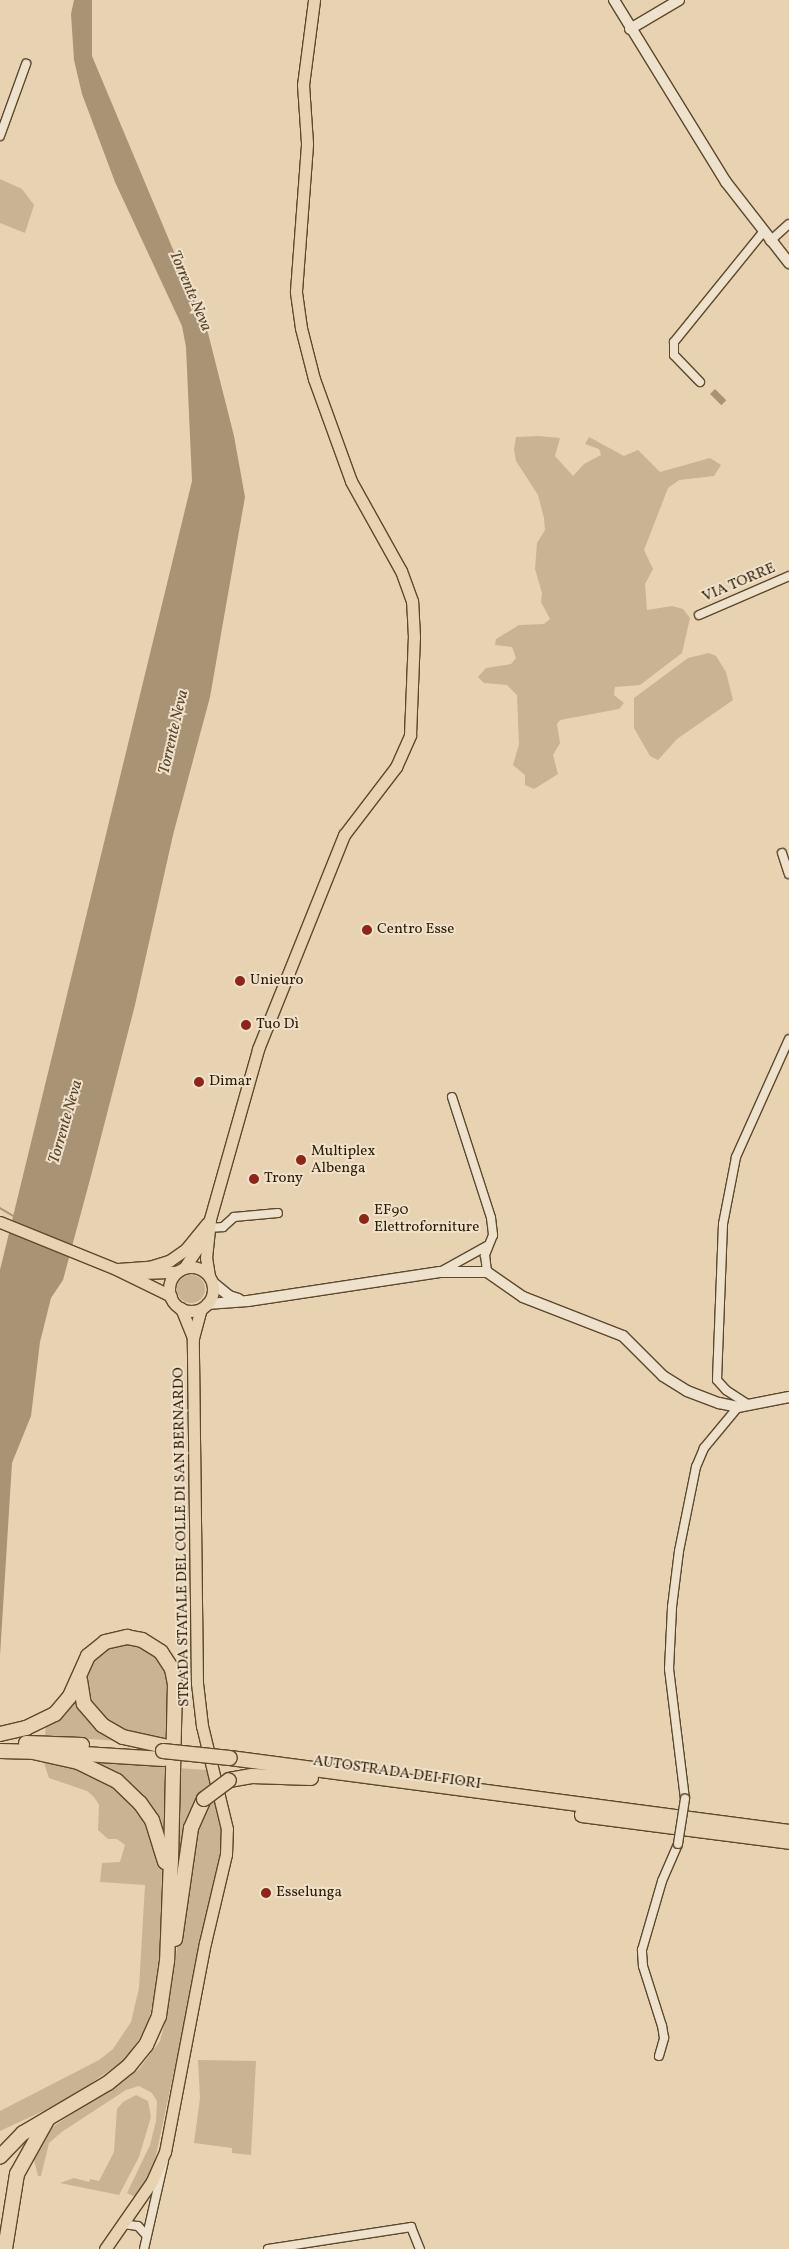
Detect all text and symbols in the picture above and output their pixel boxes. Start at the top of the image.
water label: Torrente Neva [164,248,216,334]
street label: VIA TORRE [699,559,779,607]
water label: Torrente Neva [155,688,193,776]
place label: Centro Esse [377,921,454,939]
marker: Centro Esse [361,924,373,936]
place label: Unieuro [250,972,303,990]
marker: Unieuro [234,975,246,987]
place label: Tuo Dì [256,1016,299,1034]
marker: Tuo Dì [240,1019,252,1031]
place label: Dimar [209,1073,251,1091]
marker: Dimar [193,1076,205,1088]
water label: Torrente Neva [45,1078,87,1166]
place label: Multiplex Albenga [311,1142,375,1177]
marker: Multiplex Albenga [295,1154,307,1166]
place label: Trony [264,1170,303,1188]
marker: Trony [248,1173,260,1185]
place label: EF90 Elettroforniture [374,1201,479,1236]
marker: EF90 Elettroforniture [358,1213,370,1225]
street label: STRADA STATALE DEL COLLE DI SAN BERNARDO [170,1367,194,1707]
street label: AUTOSTRADA DEI FIORI [312,1752,482,1794]
place label: Esselunga [276,1884,342,1902]
marker: Esselunga [260,1887,272,1899]

